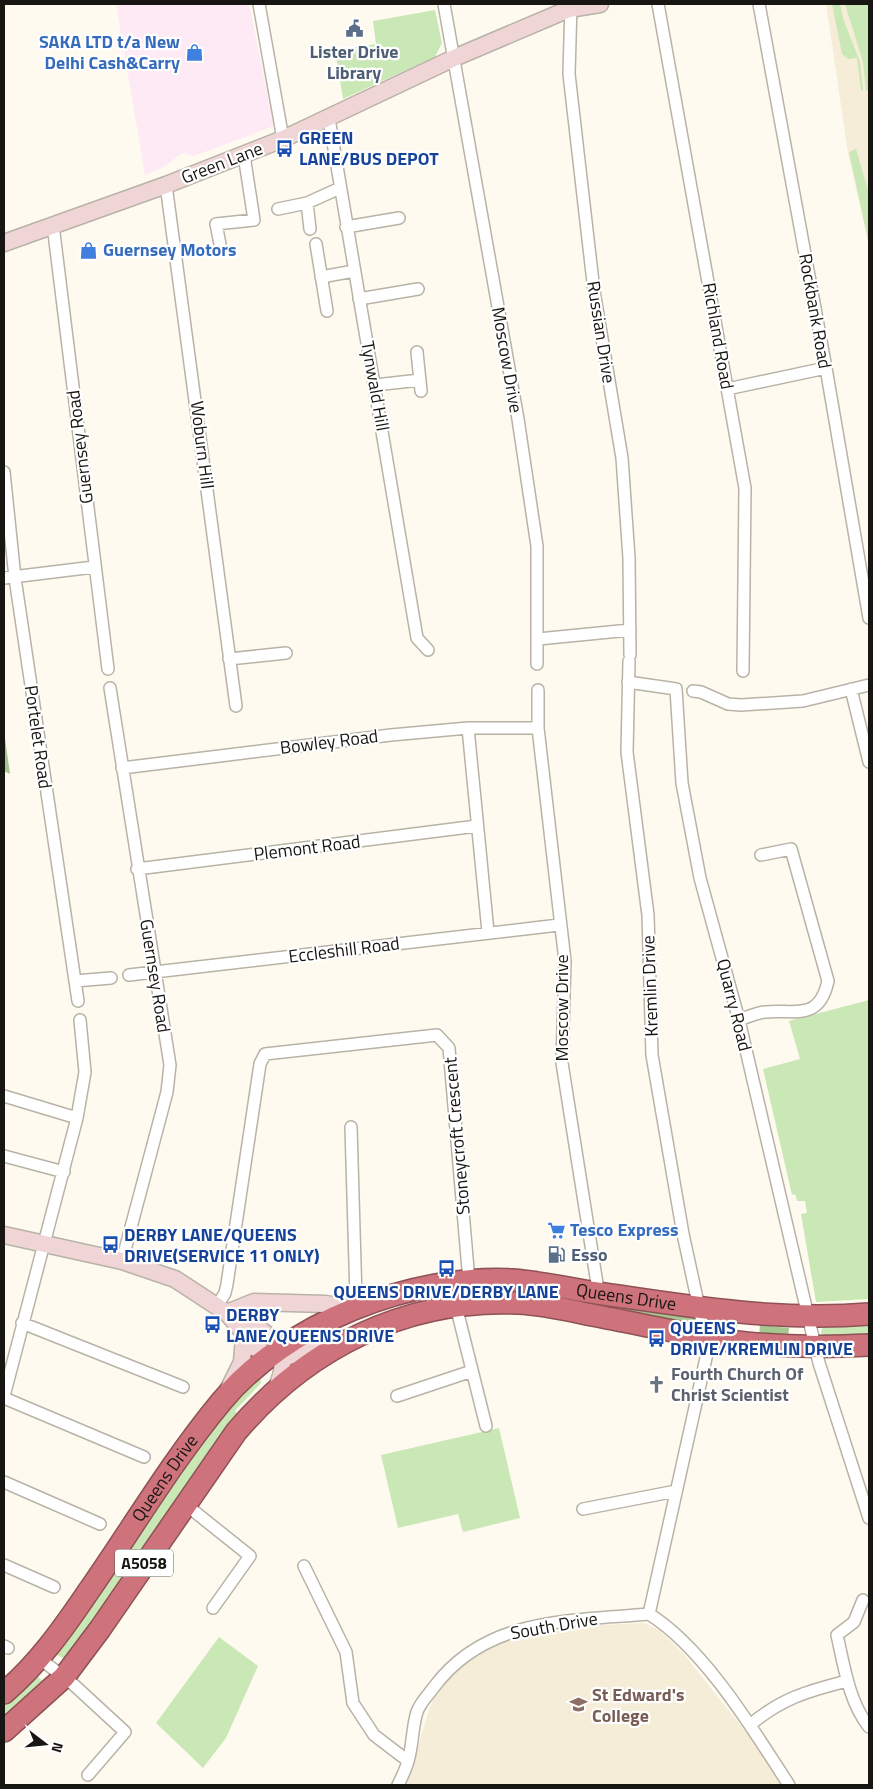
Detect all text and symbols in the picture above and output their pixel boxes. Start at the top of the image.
public building icon: Lister Drive Library [344,19,364,39]
place label: SAKA LTD t/a New Delhi Cash&Carry [39,28,180,76]
place label: Lister Drive Library [310,38,398,86]
shop icon: SAKA LTD t/a New Delhi Cash&Carry [184,42,204,62]
place label: GREEN LANE/BUS DEPOT [299,124,439,172]
street label: Green Lane [177,135,266,190]
bus stop icon: GREEN LANE/BUS DEPOT [275,138,295,158]
place label: Guernsey Motors [103,236,237,263]
shop icon: Guernsey Motors [79,240,99,260]
street label: Rockbank Road [792,251,839,371]
street label: Russian Drive [580,279,623,385]
street label: Richland Road [696,280,741,391]
street label: Moscow Drive [485,305,530,415]
street label: Tynwald Hill [354,339,397,433]
street label: Guernsey Road [59,389,100,506]
street label: Woburn Hill [184,399,221,490]
street label: Portelet Road [18,683,59,790]
street label: Bowley Road [278,722,380,761]
street label: Plemont Road [252,828,362,867]
street label: Guernsey Road [133,917,178,1035]
street label: Eccleshill Road [287,929,401,970]
street label: Kremlin Drive [634,935,665,1037]
street label: Moscow Drive [548,954,575,1062]
street label: Quarry Road [710,956,759,1054]
street label: Stoneycroft Crescent [436,1055,477,1216]
place label: Tesco Express [570,1216,679,1243]
supermarket icon: Tesco Express [546,1220,566,1240]
place label: DERBY LANE/QUEENS DRIVE(SERVICE 11 ONLY) [124,1221,320,1269]
bus stop icon: DERBY LANE/QUEENS DRIVE(SERVICE 11 ONLY) [100,1235,120,1255]
place label: Esso [571,1241,608,1268]
fuel station icon: Esso [547,1245,567,1265]
bus stop icon: QUEENS DRIVE/DERBY LANE [436,1259,456,1279]
street label: Queens Drive [574,1276,678,1317]
place label: QUEENS DRIVE/DERBY LANE [333,1278,559,1305]
place label: DERBY LANE/QUEENS DRIVE [226,1301,394,1349]
place label: QUEENS DRIVE/KREMLIN DRIVE [670,1314,853,1362]
bus stop icon: DERBY LANE/QUEENS DRIVE [202,1315,222,1335]
bus stop icon: QUEENS DRIVE/KREMLIN DRIVE [646,1328,666,1348]
place label: Fourth Church Of Christ Scientist [671,1360,804,1408]
church icon: Fourth Church Of Christ Scientist [647,1374,667,1394]
street label: Queens Drive [125,1429,204,1527]
road number: A5058 [115,1550,173,1576]
street label: South Drive [508,1605,600,1646]
place label: St Edward's College [592,1681,684,1729]
school or university icon: St Edward's College [568,1695,588,1715]
north arrow [20,1719,70,1769]
text: N [47,1740,69,1755]

